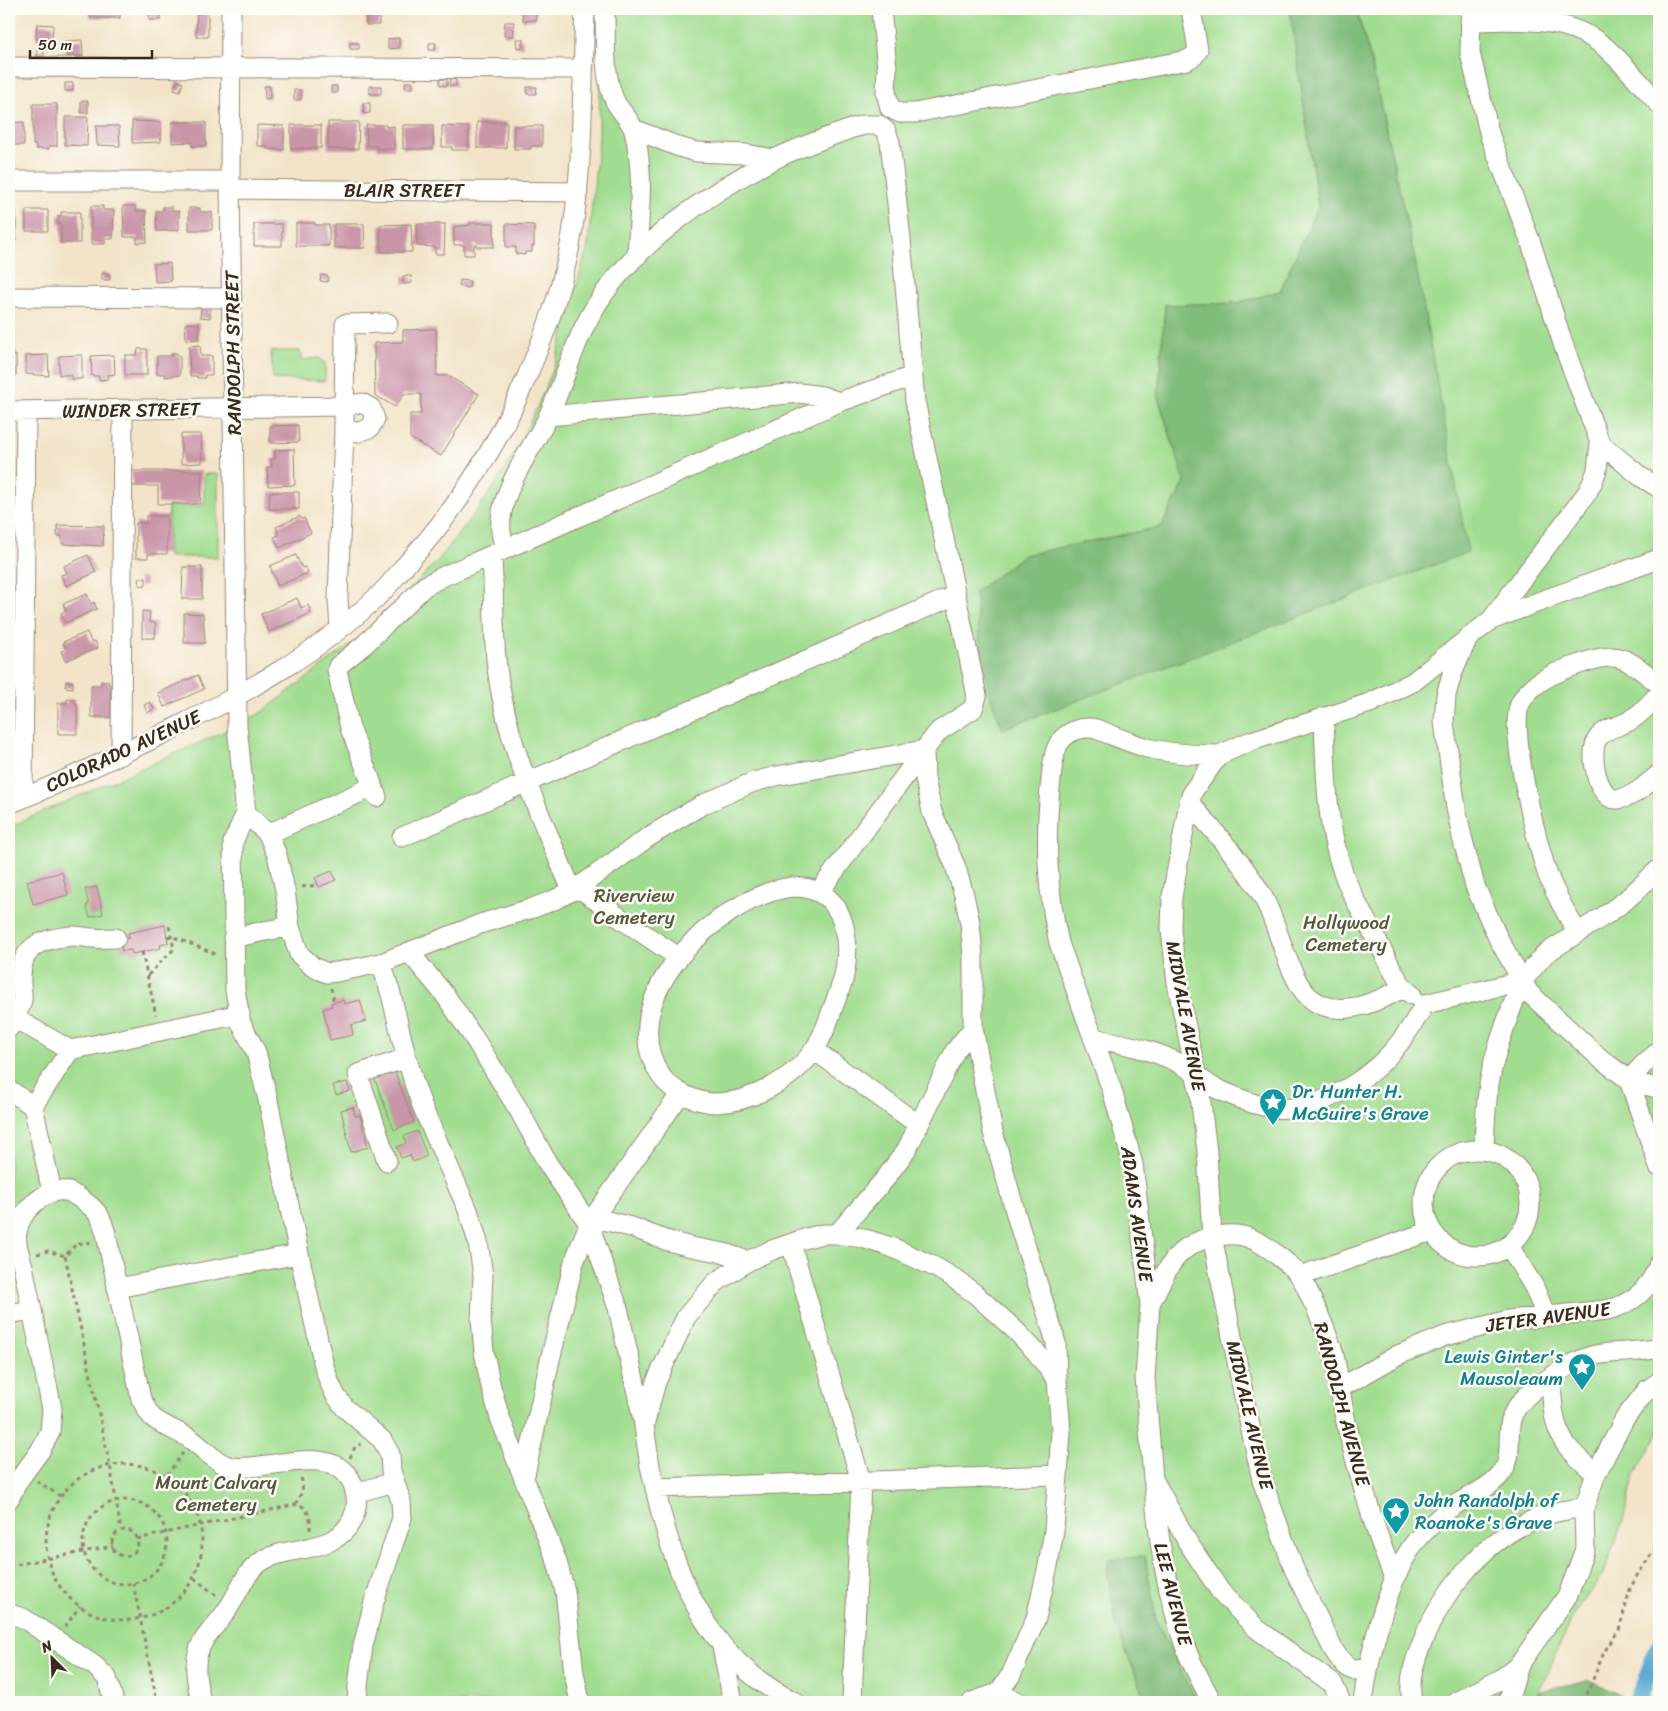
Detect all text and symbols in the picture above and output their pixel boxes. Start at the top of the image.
scale bar [30,28,152,60]
text: 50 m [38,32,73,58]
street label: BLAIR STREET [344,174,466,207]
street label: RANDOLPH STREET [215,269,251,435]
street label: WINDER STREET [62,392,201,428]
street label: COLORADO AVENUE [40,700,208,802]
park label: Riverview Cemetery [593,879,675,934]
park label: Hollywood Cemetery [1303,906,1390,961]
street label: MIDVALE AVENUE [1157,938,1216,1095]
place label: Dr. Hunter H. McGuire's Grave [1292,1075,1429,1130]
place icon: Dr. Hunter H. McGuire's Grave [1258,1087,1288,1126]
street label: ADAMS AVENUE [1111,1143,1163,1285]
street label: JETER AVENUE [1483,1292,1614,1342]
street label: RANDOLPH AVENUE [1304,1318,1380,1491]
street label: MIDVALE AVENUE [1217,1337,1284,1494]
place label: Lewis Ginter's Mausoleaum [1444,1340,1563,1395]
place icon: Lewis Ginter's Mausoleaum [1567,1352,1597,1391]
park label: Mount Calvary Cemetery [155,1466,277,1521]
place label: John Randolph of Roanoke's Grave [1414,1484,1561,1539]
place icon: John Randolph of Roanoke's Grave [1381,1496,1411,1535]
street label: LEE AVENUE [1144,1539,1202,1650]
text: N [36,1633,57,1660]
north arrow [28,1634,78,1684]

